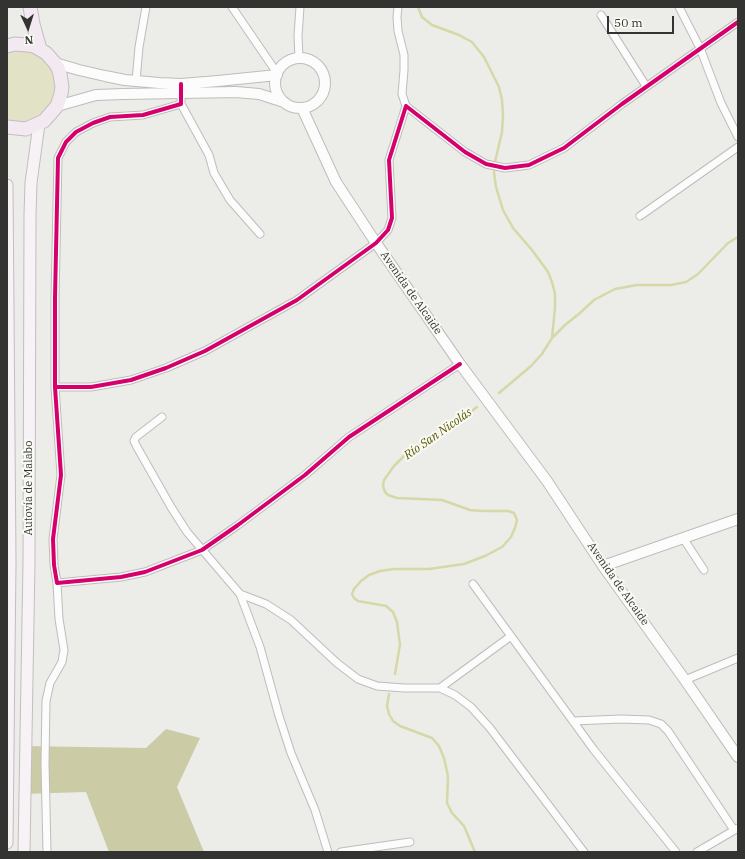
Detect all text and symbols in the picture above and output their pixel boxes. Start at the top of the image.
north arrow [8,8,48,48]
scale bar [609,8,676,34]
text: 50 m [614,15,643,30]
text: N [24,33,34,47]
street label: Avenida de Alcaide [377,249,445,337]
water label: Río San Nicolás [401,405,475,463]
street label: Autovía de Malabo [22,441,36,535]
street label: Avenida de Alcaide [584,540,652,628]

